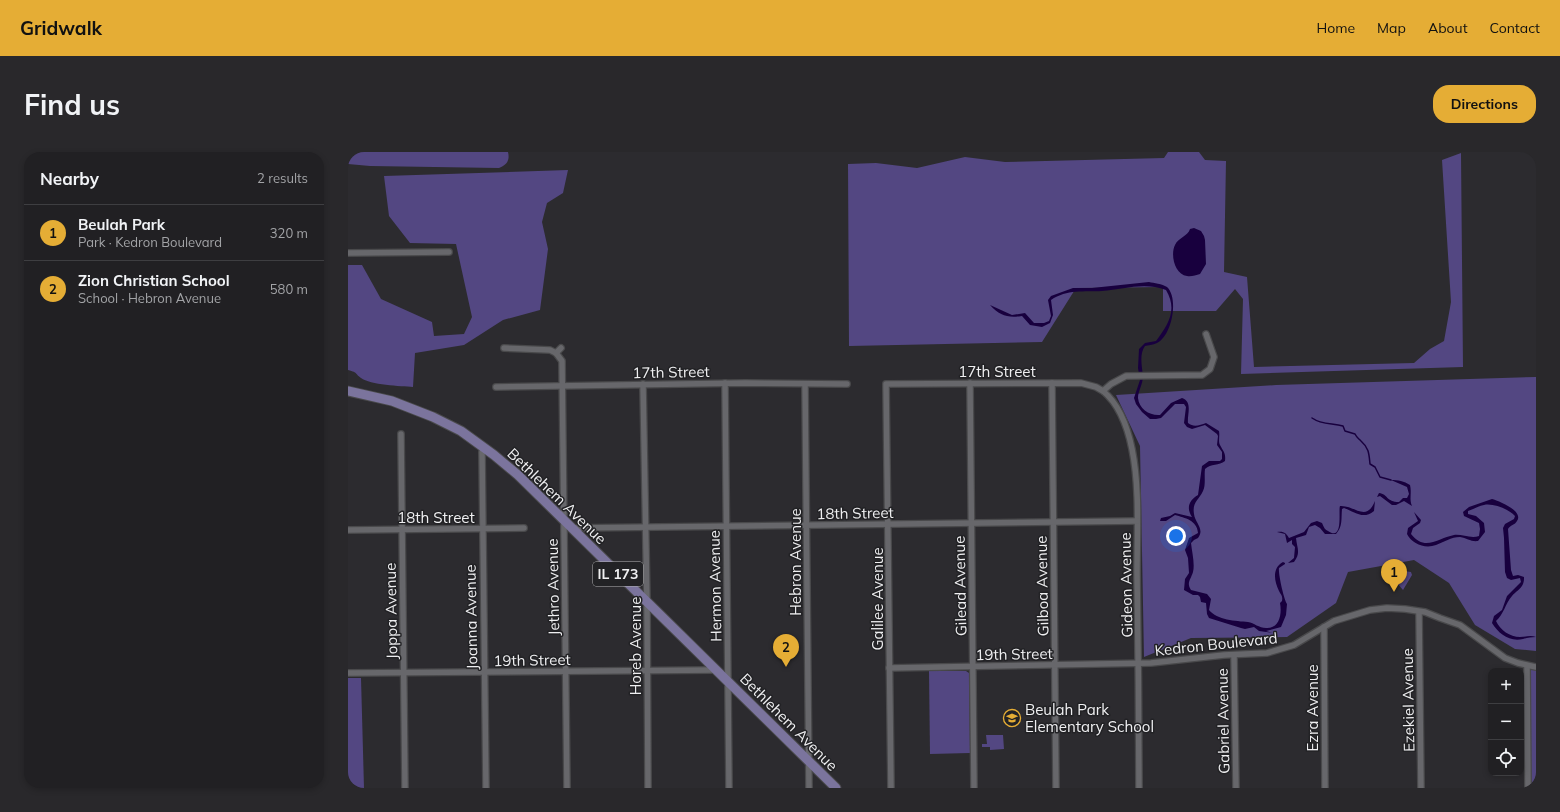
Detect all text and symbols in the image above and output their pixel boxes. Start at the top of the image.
text: Gridwalk [20,16,102,40]
text: Home [1316,19,1355,37]
text: Map [1377,19,1406,37]
text: About [1428,19,1468,37]
text: Contact [1490,19,1540,37]
button: Directions [1433,85,1536,123]
text: Find us [24,87,120,122]
text: Nearby [40,168,99,189]
text: 2 results [257,170,308,186]
text: Beulah Park [78,215,165,234]
text: 1 [49,225,57,241]
text: 320 m [270,225,308,241]
text: Park · Kedron Boulevard [78,234,222,250]
text: Zion Christian School [78,271,230,290]
text: 2 [49,281,57,297]
text: 580 m [270,281,308,297]
text: School · Hebron Avenue [78,290,221,306]
street label: 17th Street [632,362,710,382]
street label: 17th Street [958,362,1036,381]
street label: Bethlehem Avenue [503,444,611,548]
street label: 18th Street [816,503,894,523]
street label: 18th Street [397,508,475,527]
street label: Hebron Avenue [786,508,805,616]
your location [1166,526,1186,546]
street label: Hermon Avenue [705,530,725,642]
street label: Gideon Avenue [1116,532,1136,638]
street label: Gilboa Avenue [1032,535,1052,637]
street label: Gilead Avenue [950,536,970,636]
street label: Jethro Avenue [543,538,563,636]
street label: Galilee Avenue [868,547,887,651]
pin: 1 [1381,559,1407,592]
road number: IL 173 [593,562,643,586]
street label: Joppa Avenue [381,563,401,659]
street label: Joanna Avenue [461,564,481,670]
street label: Horeb Avenue [626,597,645,695]
street label: Kedron Boulevard [1154,628,1278,660]
pin: 2 [773,634,799,667]
street label: 19th Street [975,644,1053,664]
street label: Ezekiel Avenue [1398,648,1418,752]
street label: 19th Street [493,650,571,670]
street label: Ezra Avenue [1303,664,1322,752]
street label: Gabriel Avenue [1213,668,1233,774]
map controls [1488,668,1524,776]
button: + [1488,668,1524,704]
street label: Bethlehem Avenue [736,669,842,775]
place label: Beulah Park Elementary School [1025,700,1154,736]
button: − [1488,704,1524,740]
school or university icon: Beulah Park Elementary School [1002,708,1022,728]
button: locate [1488,740,1524,776]

